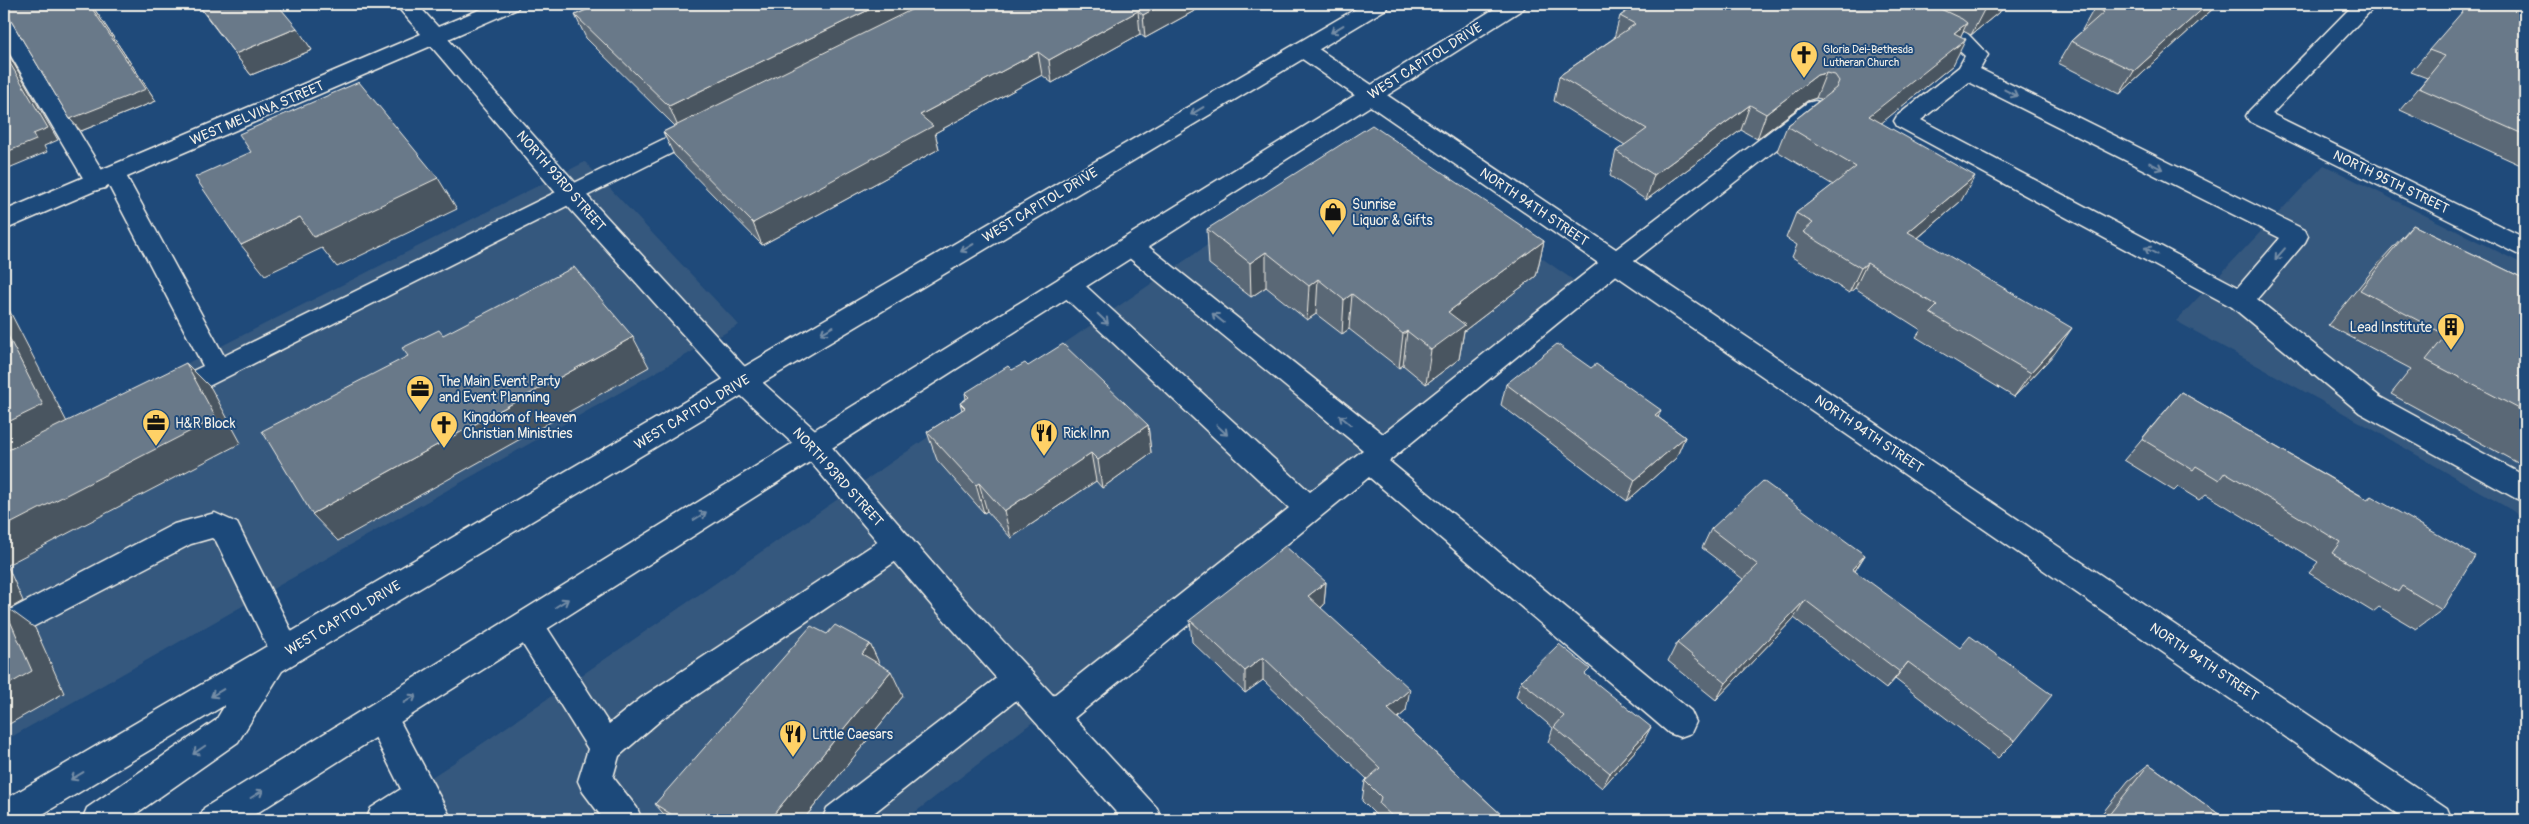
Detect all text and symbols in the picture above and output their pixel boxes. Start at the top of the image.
street label: WEST CAPITOL DRIVE [1365,19,1485,103]
one-way arrow [1331,24,1345,34]
church icon: Gloria Dei-Bethesda Lutheran Church [1789,40,1819,79]
place label: Gloria Dei-Bethesda Lutheran Church [1823,43,1913,69]
street label: WEST MELVINA STREET [188,77,327,149]
one-way arrow [2003,89,2018,99]
one-way arrow [1191,107,1205,117]
street label: NORTH 93RD STREET [513,127,609,235]
street label: NORTH 95TH STREET [2330,147,2452,218]
one-way arrow [2148,162,2163,171]
street label: WEST CAPITOL DRIVE [979,164,1101,246]
street label: NORTH 94TH STREET [1476,164,1592,250]
place label: Sunrise Liquor & Gifts [1352,196,1433,229]
shop icon: Sunrise Liquor & Gifts [1318,197,1348,236]
one-way arrow [961,243,975,253]
one-way arrow [2143,246,2158,256]
one-way arrow [2275,247,2286,260]
one-way arrow [1212,312,1225,323]
building icon: Lead Institute [2436,312,2466,351]
one-way arrow [1097,313,1109,325]
place label: Lead Institute [2350,319,2432,336]
one-way arrow [821,326,835,336]
street label: WEST CAPITOL DRIVE [631,371,753,453]
place label: The Main Event Party and Event Planning [439,373,560,406]
office icon: The Main Event Party and Event Planning [405,374,435,413]
street label: NORTH 94TH STREET [1811,391,1927,477]
office icon: H&R Block [141,408,171,447]
place label: Kingdom of Heaven Christian Ministries [463,409,577,442]
church icon: Kingdom of Heaven Christian Ministries [429,410,459,449]
one-way arrow [1338,414,1351,425]
place label: H&R Block [175,415,236,432]
restaurant icon: Rick Inn [1029,418,1059,457]
street label: NORTH 93RD STREET [789,424,887,530]
one-way arrow [1216,424,1229,435]
place label: Rick Inn [1063,425,1109,442]
one-way arrow [692,511,706,521]
street label: WEST CAPITOL DRIVE [282,577,404,659]
one-way arrow [555,598,569,608]
street label: NORTH 94TH STREET [2146,619,2262,705]
one-way arrow [210,688,224,698]
one-way arrow [402,694,416,704]
restaurant icon: Little Caesars [778,719,808,758]
place label: Little Caesars [812,726,894,743]
one-way arrow [192,745,206,755]
one-way arrow [70,771,84,781]
one-way arrow [250,789,264,799]

